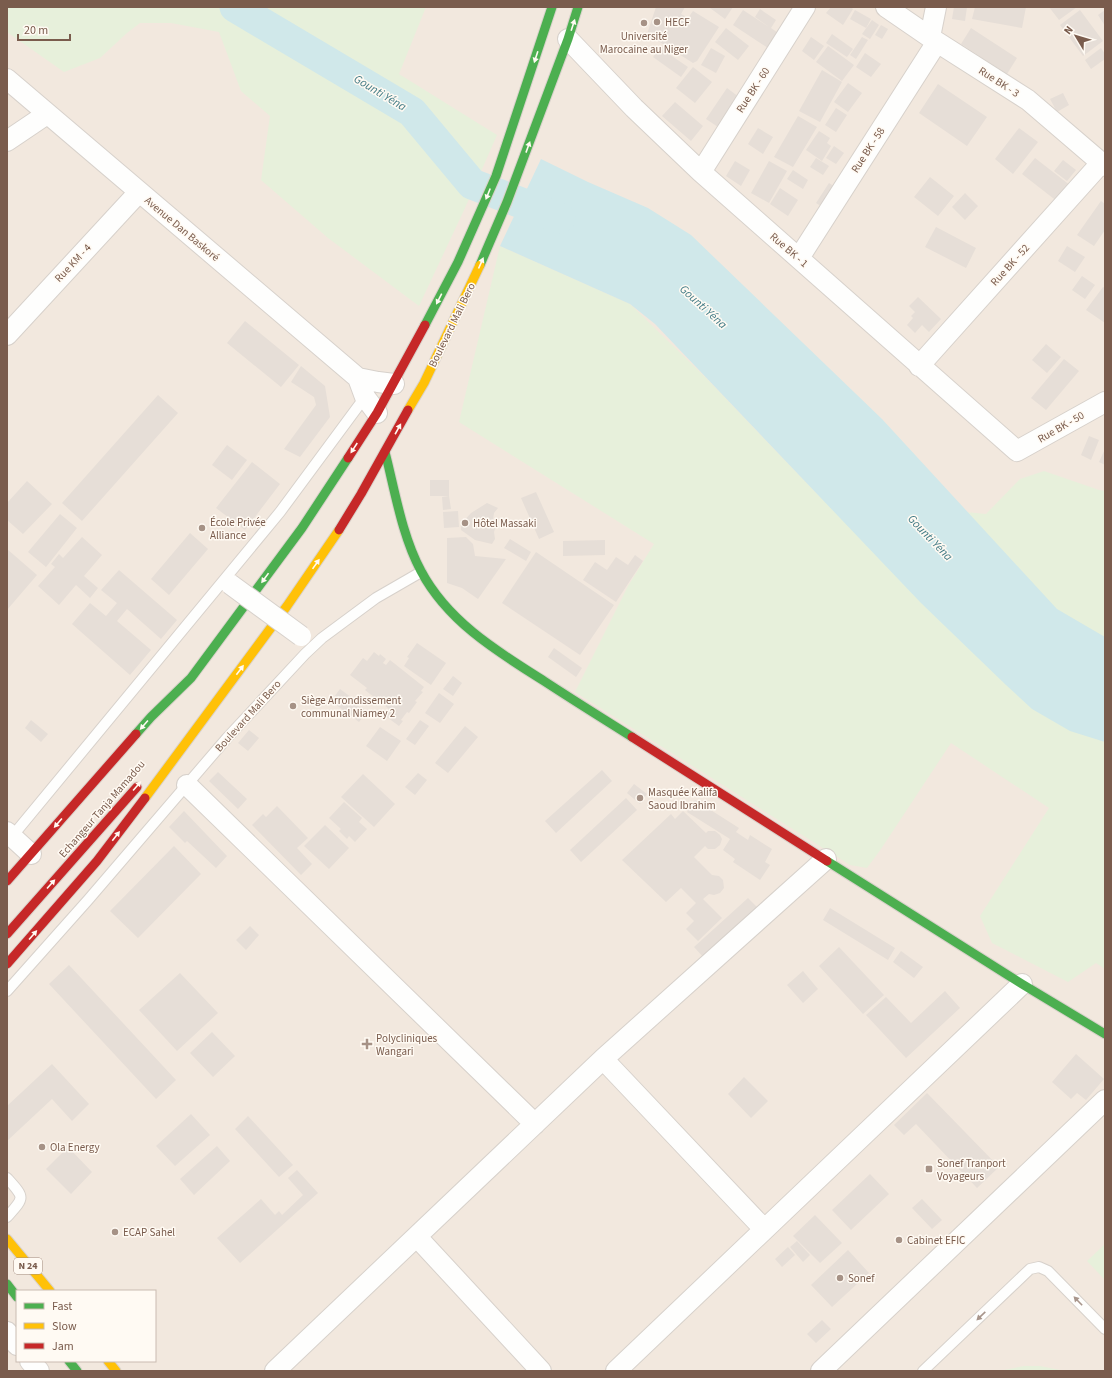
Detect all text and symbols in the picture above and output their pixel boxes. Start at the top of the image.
place label: HECF [665,15,690,30]
scale bar [18,16,70,42]
north arrow [1056,16,1096,56]
marker: HECF [652,17,662,27]
marker: Université Marocaine au Niger [639,18,649,28]
one-way arrow [570,19,576,31]
text: 20 m [24,22,48,39]
text: N [1060,23,1077,38]
place label: Université Marocaine au Niger [600,29,688,57]
one-way arrow [533,52,539,64]
street label: Rue BK - 3 [976,63,1022,101]
street label: Rue BK - 60 [733,64,773,116]
water label: Gounti Yéna [351,71,410,116]
street label: Rue BK - 58 [848,124,889,176]
one-way arrow [525,141,531,153]
one-way arrow [485,189,491,200]
street label: Avenue Dan Baskoré [141,193,223,265]
street label: Rue BK - 1 [767,229,811,271]
street label: Rue KM - 4 [51,240,95,286]
street label: Rue BK - 52 [987,241,1033,289]
one-way arrow [478,257,484,269]
street label: Boulevard Mali Bero [425,280,479,370]
water label: Gounti Yéna [676,281,731,333]
one-way arrow [436,293,442,304]
street label: Rue BK - 50 [1035,408,1087,446]
one-way arrow [394,423,401,435]
one-way arrow [350,443,358,453]
water label: Gounti Yéna [904,511,957,565]
place label: École Privée Alliance [210,515,266,543]
place label: Hôtel Massaki [473,516,536,531]
marker: Hôtel Massaki [460,518,470,528]
marker: École Privée Alliance [197,523,207,533]
one-way arrow [312,559,320,570]
one-way arrow [261,573,269,584]
one-way arrow [236,664,244,675]
street label: Boulevard Mali Bero [212,677,284,755]
place label: Siège Arrondissement communal Niamey 2 [301,693,402,721]
marker: Siège Arrondissement communal Niamey 2 [288,701,298,711]
one-way arrow [139,719,148,730]
street label: Echangeur Tanja Mamadou [56,757,148,861]
one-way arrow [132,782,141,791]
place label: Masquée Kalifa Saoud Ibrahim [648,785,717,813]
marker: Masquée Kalifa Saoud Ibrahim [635,793,645,803]
one-way arrow [54,817,63,828]
one-way arrow [112,830,121,841]
one-way arrow [47,879,56,889]
one-way arrow [28,930,37,940]
place label: Polycliniques Wangari [376,1031,438,1059]
marker: Polycliniques Wangari [361,1038,373,1050]
place label: Ola Energy [50,1140,100,1155]
marker: Ola Energy [37,1142,47,1152]
place label: Sonef Tranport Voyageurs [937,1156,1006,1184]
marker: Sonef Tranport Voyageurs [924,1164,934,1174]
place label: ECAP Sahel [123,1225,175,1240]
marker: ECAP Sahel [110,1227,120,1237]
place label: Cabinet EFIC [907,1233,965,1248]
marker: Cabinet EFIC [894,1235,904,1245]
road number: N 24 [14,1258,42,1274]
place label: Sonef [848,1271,875,1286]
marker: Sonef [835,1273,845,1283]
legend [16,1290,156,1362]
one-way arrow [1073,1296,1083,1306]
text: Fast [52,1298,72,1315]
one-way arrow [976,1311,986,1321]
text: Slow [52,1318,77,1335]
text: Jam [52,1338,74,1355]

